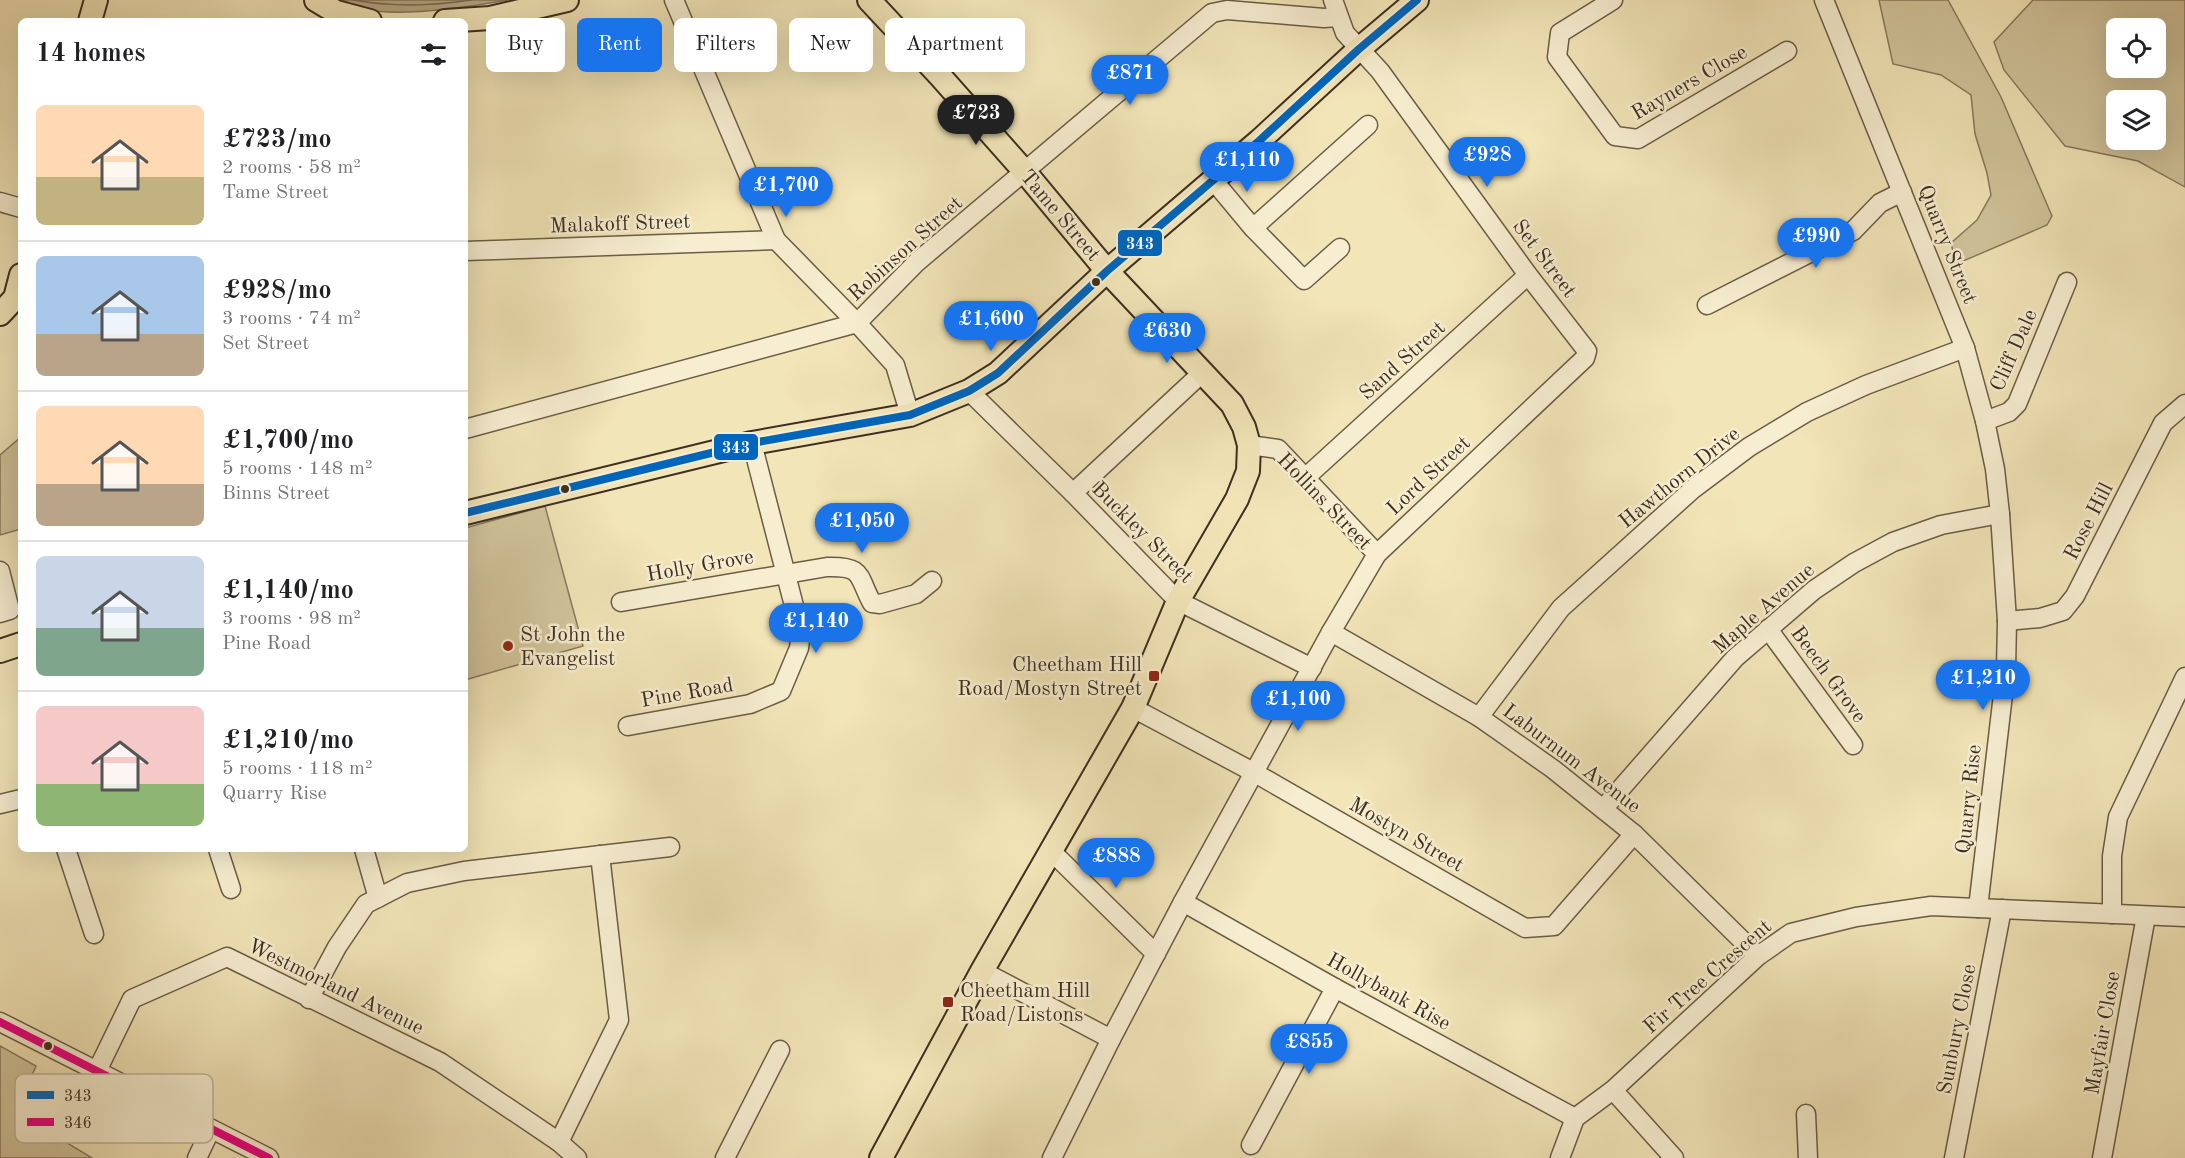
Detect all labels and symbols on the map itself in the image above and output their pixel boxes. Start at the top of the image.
street label: Rayners Close [1628,42,1751,125]
pin: £871 [1094,55,1166,106]
pin: £723 [940,95,1012,146]
pin: £928 [1451,137,1523,188]
pin: £1,110 [1198,142,1296,193]
street label: Tame Street [1016,166,1104,266]
pin: £1,700 [737,167,835,218]
street label: Quarry Street [1913,182,1980,307]
street label: Robinson Street [845,193,967,306]
street label: Malakoff Street [549,212,691,237]
street label: Set Street [1508,216,1580,302]
pin: £990 [1780,218,1852,269]
line badge: 343 [1117,229,1163,257]
text: 343 [1126,237,1154,253]
unlabelled marker [1090,276,1102,288]
pin: £1,600 [942,301,1040,352]
street label: Cliff Dale [1987,306,2042,395]
pin: £630 [1131,313,1203,364]
street label: Sand Street [1356,317,1450,405]
street label: Hawthorn Drive [1616,423,1744,533]
street label: Lord Street [1383,432,1475,520]
line badge: 343 [713,433,759,461]
text: 343 [722,441,750,457]
street label: Hollins Street [1273,449,1375,555]
street label: Buckley Street [1087,478,1197,588]
street label: Rose Hill [2061,479,2118,564]
unlabelled marker [559,483,571,495]
pin: £1,050 [813,503,911,554]
street label: Holly Grove [645,547,755,586]
street label: Maple Avenue [1709,560,1819,659]
pin: £1,140 [767,603,865,654]
street label: Beech Grove [1786,623,1870,727]
place label: St John the Evangelist [520,625,625,670]
marker: St John the Evangelist [501,639,515,653]
place label: Cheetham Hill Road/Mostyn Street [957,655,1142,700]
pin: £1,210 [1934,660,2032,711]
marker: Cheetham Hill Road/Mostyn Street [1147,669,1161,683]
street label: Pine Road [639,675,735,712]
pin: £1,100 [1249,681,1347,732]
street label: Laburnum Avenue [1498,701,1644,818]
street label: Quarry Rise [1953,743,1986,855]
street label: Mostyn Street [1345,794,1467,877]
pin: £888 [1080,838,1152,889]
street label: Fir Tree Crescent [1640,916,1776,1038]
street label: Westmorland Avenue [244,936,427,1039]
street label: Hollybank Rise [1323,950,1454,1035]
street label: Sunbury Close [1935,962,1980,1096]
street label: Mayfair Close [2082,970,2125,1097]
place label: Cheetham Hill Road/Listons [960,981,1090,1026]
marker: Cheetham Hill Road/Listons [941,995,955,1009]
pin: £855 [1273,1024,1345,1075]
unlabelled marker [42,1040,54,1052]
legend [15,1074,213,1143]
text: 343 [64,1089,92,1105]
text: 346 [64,1116,92,1132]

